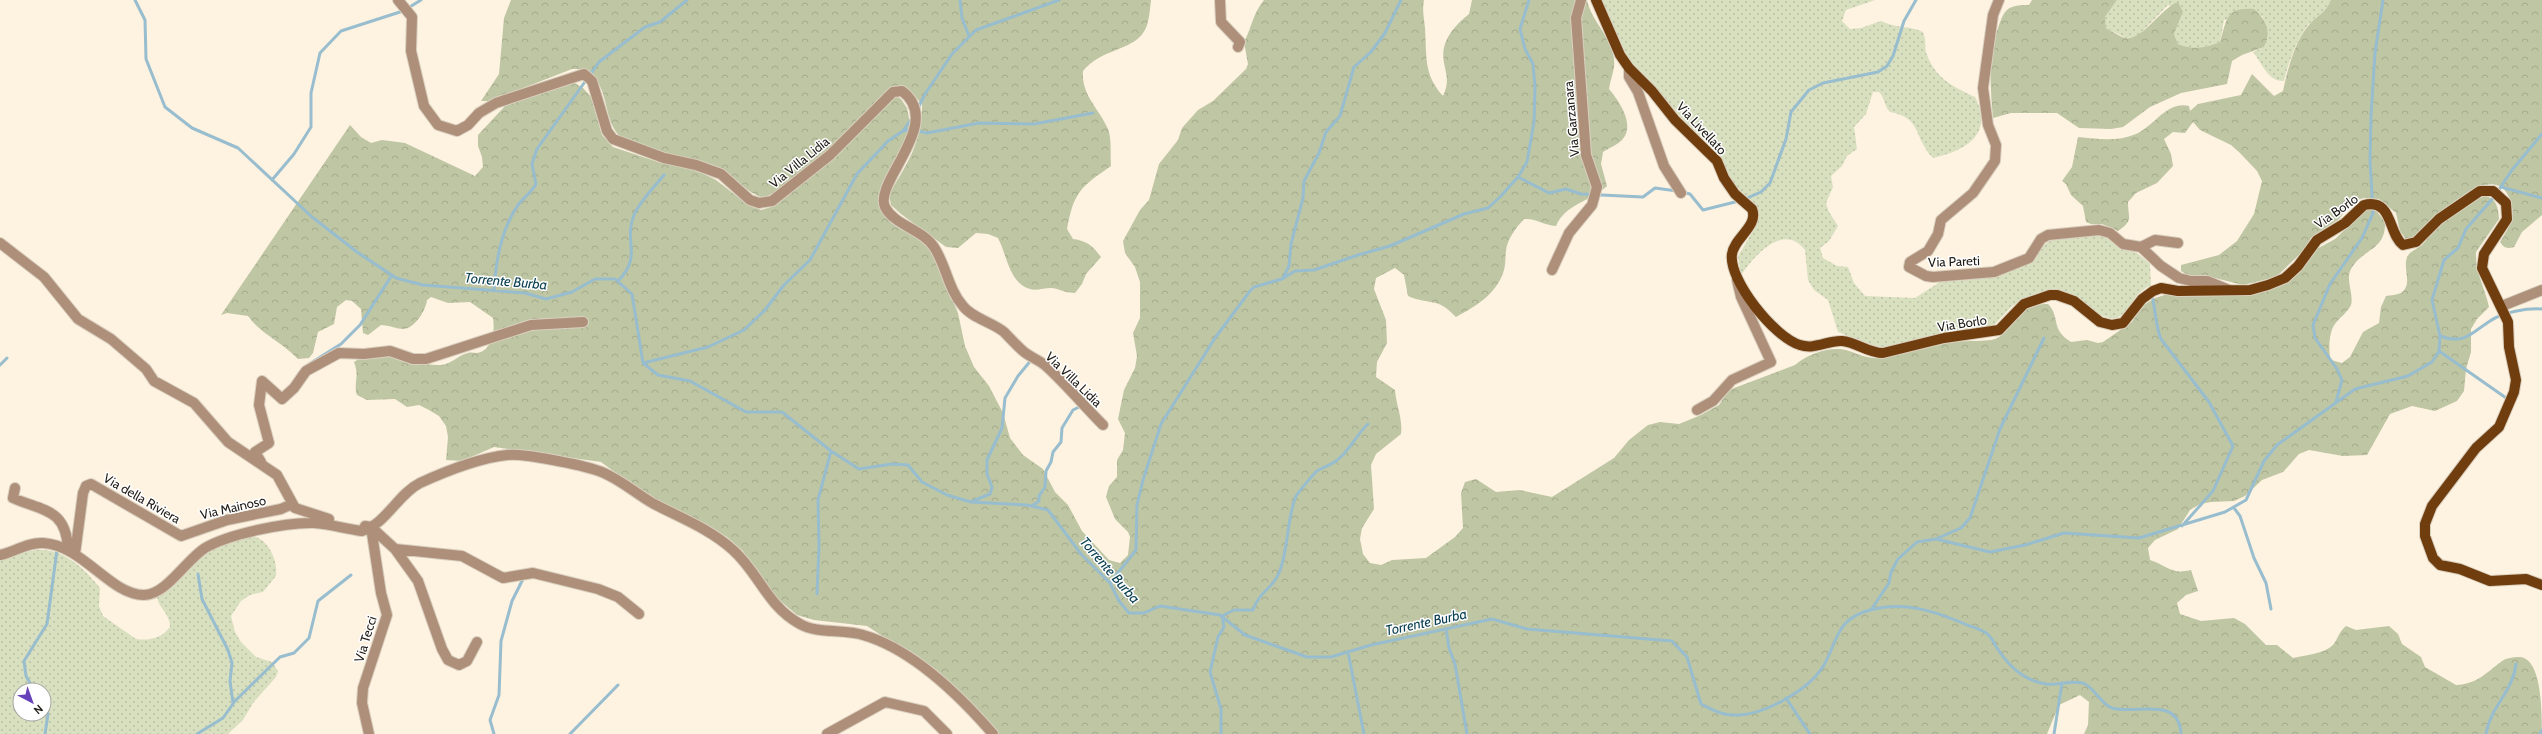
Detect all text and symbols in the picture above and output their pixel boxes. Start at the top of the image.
street label: Via Garzanara [1560,80,1582,157]
street label: Via Livellato [1674,98,1730,158]
street label: Via Villa Lidia [766,133,833,191]
street label: Via Borlo [2311,190,2361,232]
street label: Via Pareti [1928,252,1980,270]
water label: Torrente Burba [464,268,548,294]
street label: Via Borlo [1936,311,1988,335]
street label: Via Villa Lidia [1042,348,1106,410]
street label: Via della Riviera [101,470,184,527]
street label: Via Mainoso [199,492,267,522]
water label: Torrente Burba [1076,533,1144,607]
water label: Torrente Burba [1384,605,1468,639]
street label: Via Tecci [350,614,380,664]
north arrow [12,682,52,722]
text: N [31,702,46,717]

